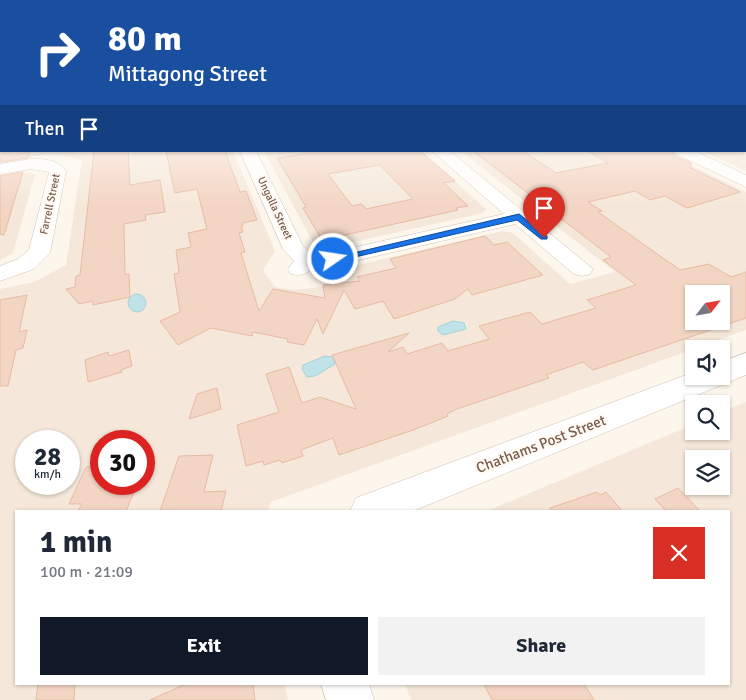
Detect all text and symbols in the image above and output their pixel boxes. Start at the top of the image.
text: 80 m [108,17,182,60]
icon: right [25,20,90,85]
text: Mittagong Street [108,60,267,87]
icon: arrive [75,115,103,143]
text: Then [25,117,65,141]
street label: Farrell Street [37,172,63,236]
street label: Ungalla Street [255,175,295,242]
pin [523,187,565,238]
icon: arrive [530,194,558,222]
position arrow [306,232,358,284]
north arrow [685,285,730,330]
map controls [685,285,730,495]
button: sound [685,340,730,385]
button: search [685,395,730,440]
street label: Chathams Post Street [474,411,608,477]
speed limit sign: 30 [90,430,155,495]
text: 28 [34,441,61,472]
button: layers [685,450,730,495]
text: km/h [34,467,61,482]
text: 1 min [40,524,112,561]
button: close [653,527,705,579]
text: 100 m · 21:09 [40,562,133,582]
button: Exit [40,617,368,675]
button: Share [378,617,705,675]

